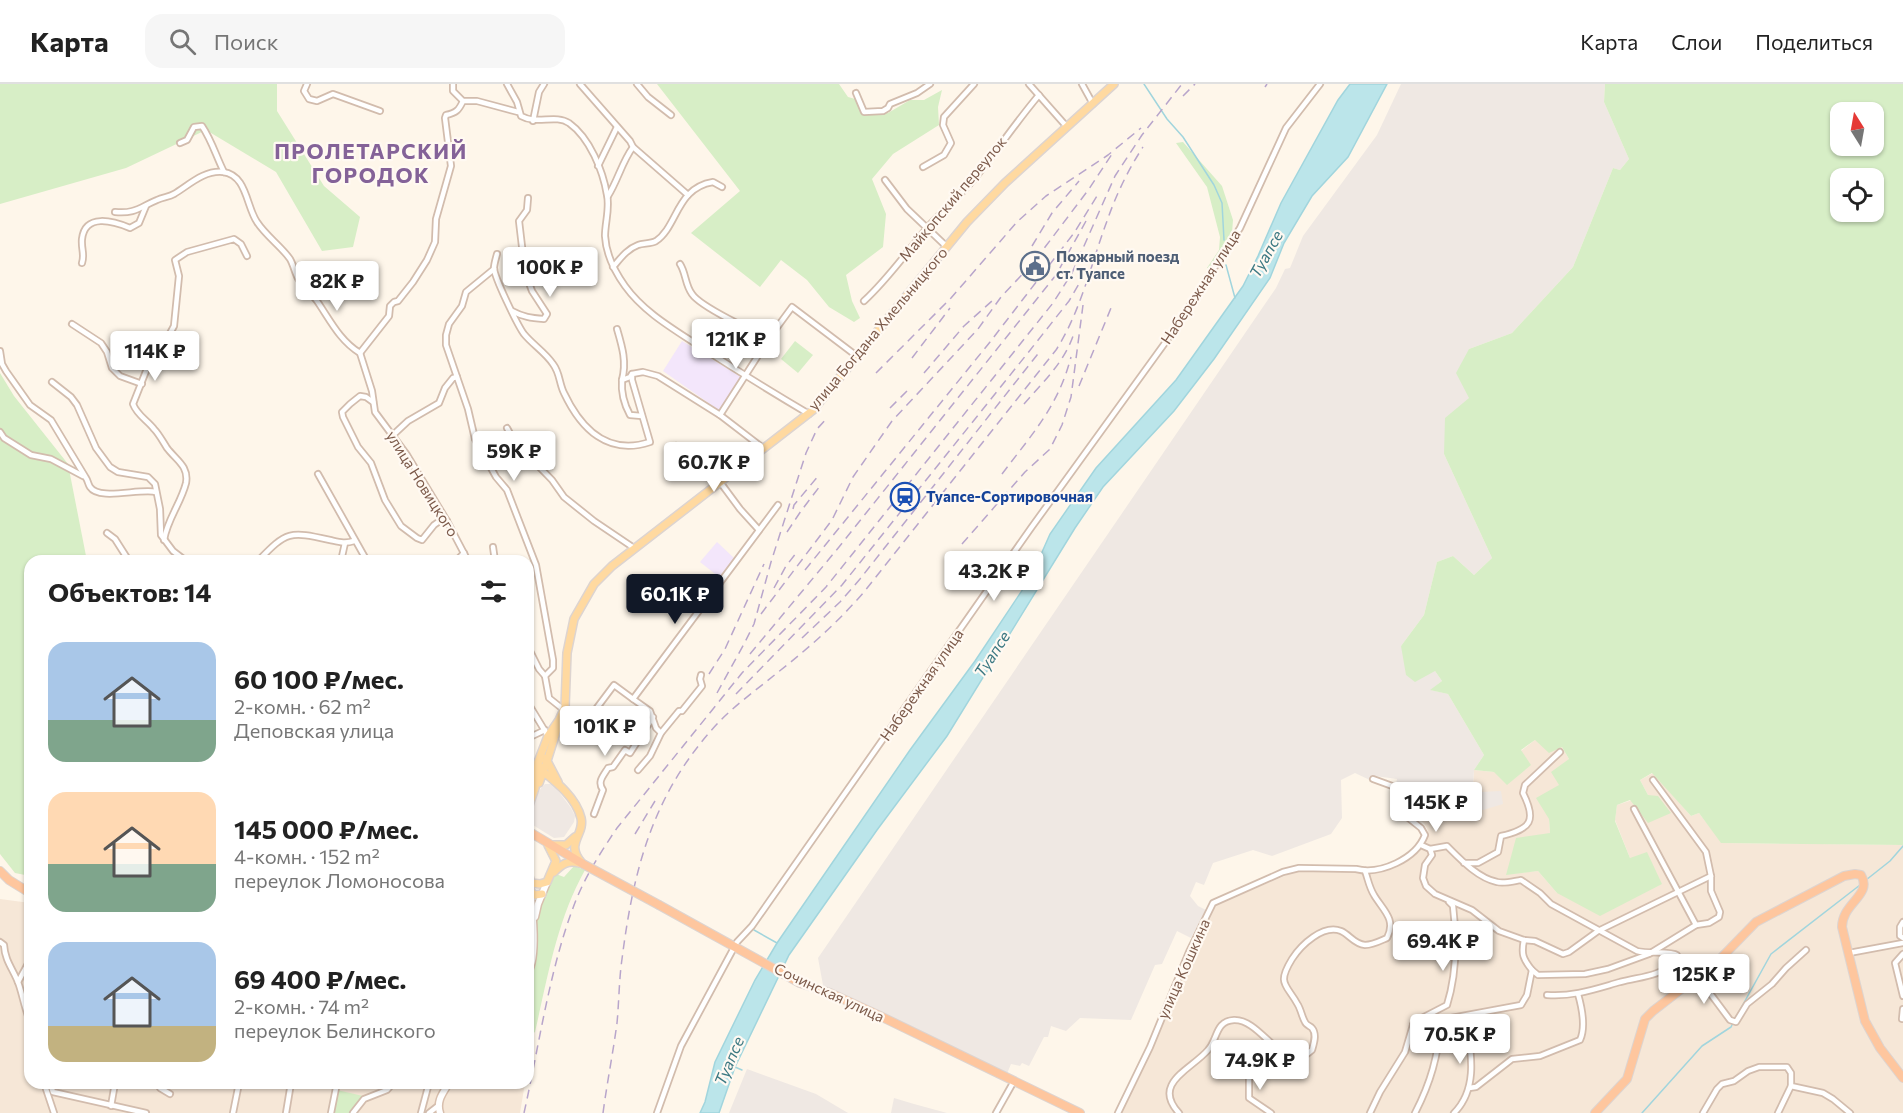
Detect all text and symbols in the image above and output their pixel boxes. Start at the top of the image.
search box [145,14,565,68]
text: Карта [30,24,109,58]
icon: search [166,25,199,58]
text: Поиск [214,28,278,55]
text: Карта [1580,29,1638,54]
text: Слои [1671,29,1722,54]
text: Поделиться [1755,29,1873,54]
north arrow [1830,102,1884,156]
map controls [1830,102,1884,222]
street label: Майкопский переулок [895,132,1010,264]
district label: ПРОЛЕТАРСКИЙ ГОРОДОК [274,138,468,187]
button: locate [1830,168,1884,222]
street label: Набережная улица [1156,226,1244,347]
water label: Туапсе [1245,226,1287,281]
street label: улица Богдана Хмельницкого [804,243,951,414]
pin: 100K ₽ [501,247,599,298]
place label: Пожарный поезд ст. Туапсе [1056,247,1180,282]
public building icon: Пожарный поезд ст. Туапсе [1019,250,1051,282]
text: 100K ₽ [517,254,583,278]
pin: 82K ₽ [295,261,379,312]
text: 82K ₽ [310,268,364,292]
pin: 121K ₽ [687,319,785,370]
text: 121K ₽ [706,326,766,350]
pin: 114K ₽ [106,331,204,382]
text: 114K ₽ [124,338,186,362]
street label: улица Новицкого [383,427,463,540]
pin: 59K ₽ [472,431,556,482]
text: 59K ₽ [487,438,541,462]
pin: 60.7K ₽ [659,442,769,493]
text: 60.7K ₽ [678,449,750,473]
station icon: Туапсе-Сортировочная [889,481,921,513]
place label: Туапсе-Сортировочная [926,487,1093,505]
pin: 43.2K ₽ [939,551,1049,602]
text: 43.2K ₽ [958,558,1030,582]
pin: 60.1K ₽ [620,574,730,625]
icon: filters [477,575,510,608]
text: Объектов: 14 [48,576,212,607]
text: 60.1K ₽ [640,581,710,605]
street label: Набережная улица [876,625,967,744]
water label: Туапсе [970,627,1014,680]
text: 60 100 ₽/мес. [234,663,404,694]
icon: home [96,666,168,738]
text: 2-комн. · 62 m² [234,694,371,718]
pin: 101K ₽ [556,706,654,757]
text: 101K ₽ [574,713,636,737]
text: Деповская улица [234,718,394,742]
pin: 145K ₽ [1387,782,1485,833]
text: 145K ₽ [1404,789,1468,813]
text: 145 000 ₽/мес. [234,813,419,844]
icon: home [96,816,168,888]
text: 4-комн. · 152 m² [234,844,380,868]
text: переулок Ломоносова [234,868,445,892]
street label: улица Кошкина [1153,916,1213,1021]
pin: 69.4K ₽ [1388,921,1498,972]
text: 69.4K ₽ [1407,928,1479,952]
pin: 125K ₽ [1655,954,1753,1005]
street label: Сочинская улица [772,959,887,1025]
text: 125K ₽ [1672,961,1736,985]
text: 69 400 ₽/мес. [234,963,406,994]
icon: home [96,966,168,1038]
text: 2-комн. · 74 m² [234,994,369,1018]
pin: 70.5K ₽ [1405,1014,1515,1065]
text: переулок Белинского [234,1018,436,1042]
text: 70.5K ₽ [1424,1021,1496,1045]
water label: Туапсе [710,1033,747,1088]
pin: 74.9K ₽ [1205,1040,1315,1091]
text: 74.9K ₽ [1225,1047,1295,1071]

